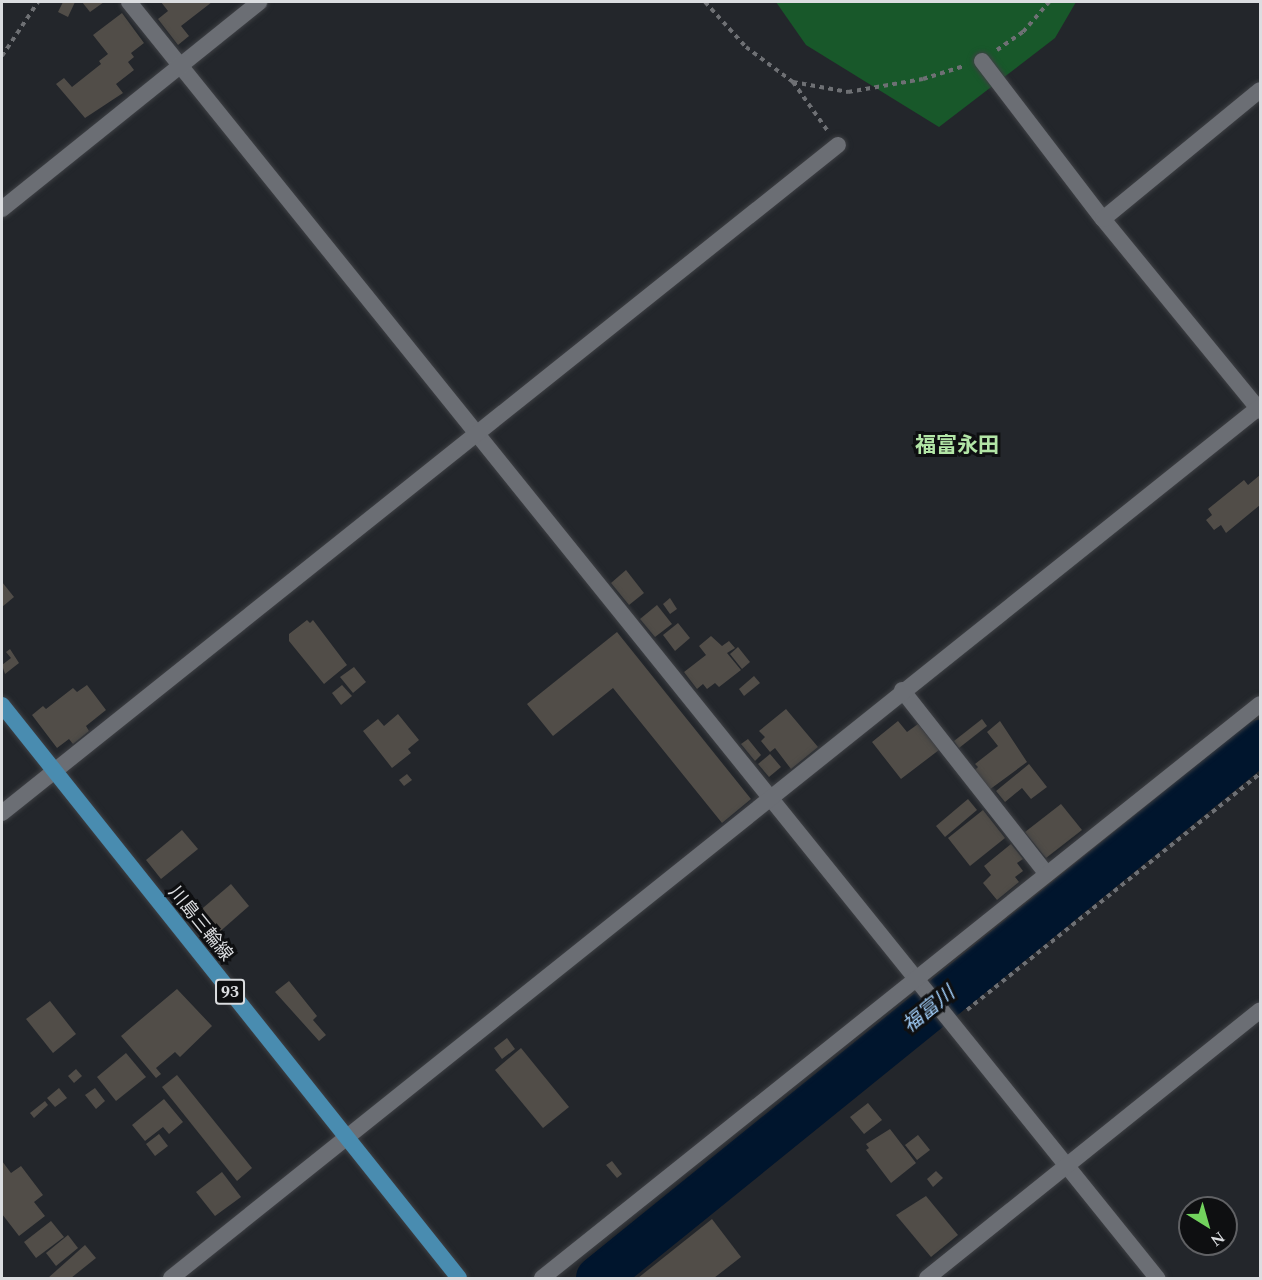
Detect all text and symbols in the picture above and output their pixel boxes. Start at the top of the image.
district label: 福富永田 [915,433,999,459]
street label: 川島三輪線 [163,882,237,966]
road number: 93 [215,979,245,1005]
water label: 福富川 [898,982,960,1038]
north arrow [1178,1196,1238,1256]
text: N [1205,1225,1230,1252]

